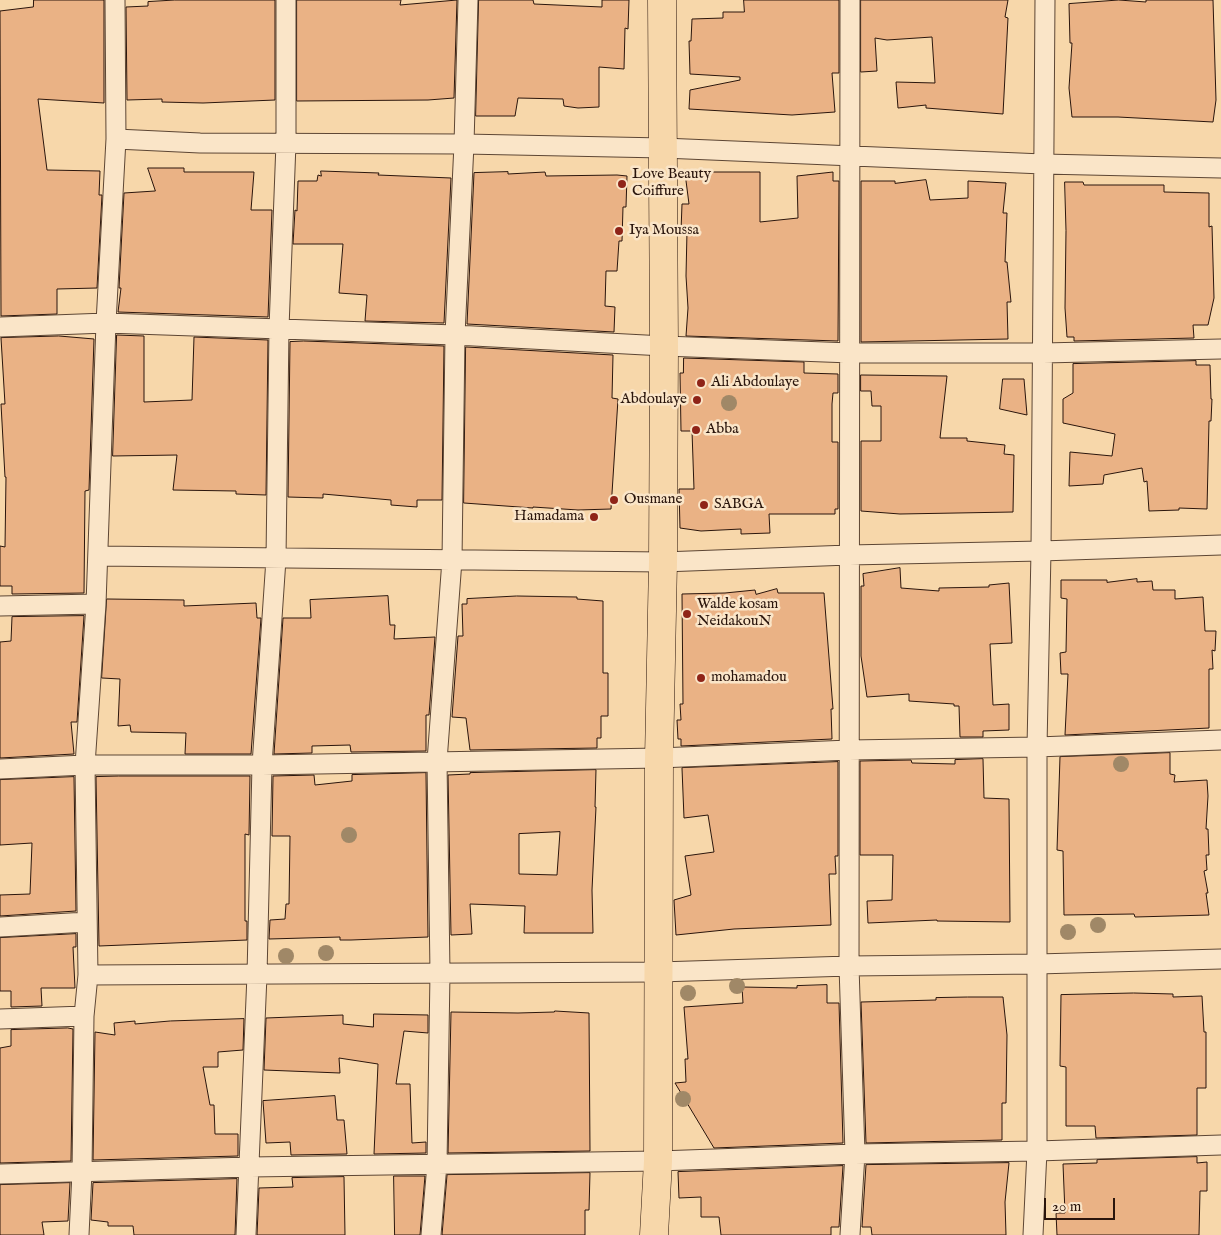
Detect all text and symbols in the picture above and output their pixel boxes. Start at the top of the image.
place label: Love Beauty Coiffure [632,166,711,201]
marker: Love Beauty Coiffure [616,178,628,190]
place label: Iya Moussa [629,222,699,240]
marker: Iya Moussa [613,225,625,237]
place label: Ali Abdoulaye [711,374,799,392]
marker: Ali Abdoulaye [695,377,707,389]
place label: Abdoulaye [621,391,687,409]
marker: Abdoulaye [691,394,703,406]
place label: Abba [706,421,739,439]
marker: Abba [690,424,702,436]
place label: Ousmane [624,491,682,509]
marker: Ousmane [608,494,620,506]
place label: SABGA [714,496,764,514]
marker: SABGA [698,499,710,511]
place label: Hamadama [514,508,584,526]
marker: Hamadama [588,511,600,523]
place label: Walde kosam NeidakouN [697,596,778,631]
marker: Walde kosam NeidakouN [681,608,693,620]
place label: mohamadou [711,669,787,687]
marker: mohamadou [695,672,707,684]
scale bar [1046,1188,1117,1220]
text: 20 m [1052,1197,1081,1216]

